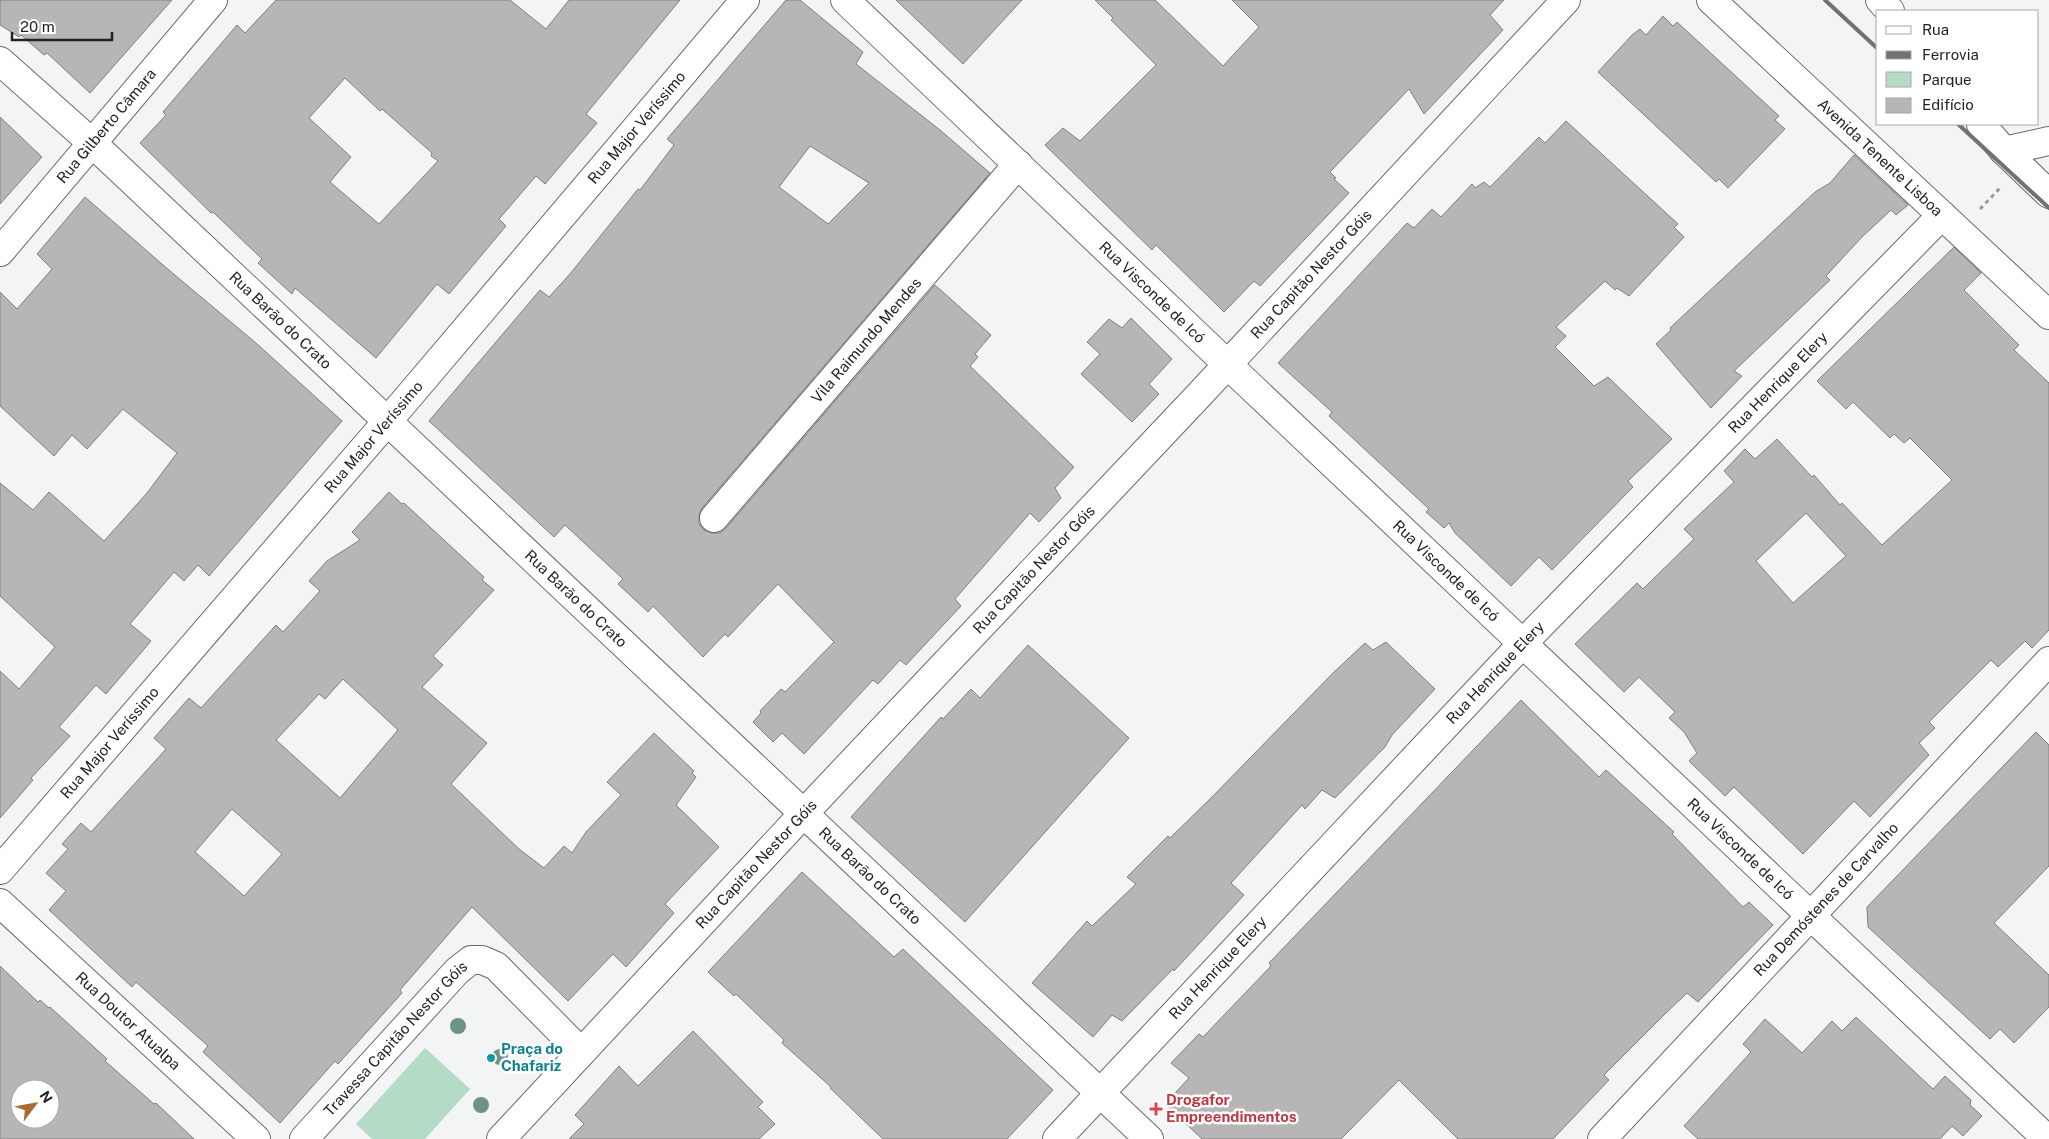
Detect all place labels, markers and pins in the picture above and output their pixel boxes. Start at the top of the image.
place label: Praça do Chafariz [501,1040,563,1074]
marker: Praça do Chafariz [485,1052,497,1064]
place label: Drogafor Empreendimentos [1166,1091,1297,1125]
marker: Drogafor Empreendimentos [1150,1103,1162,1115]

